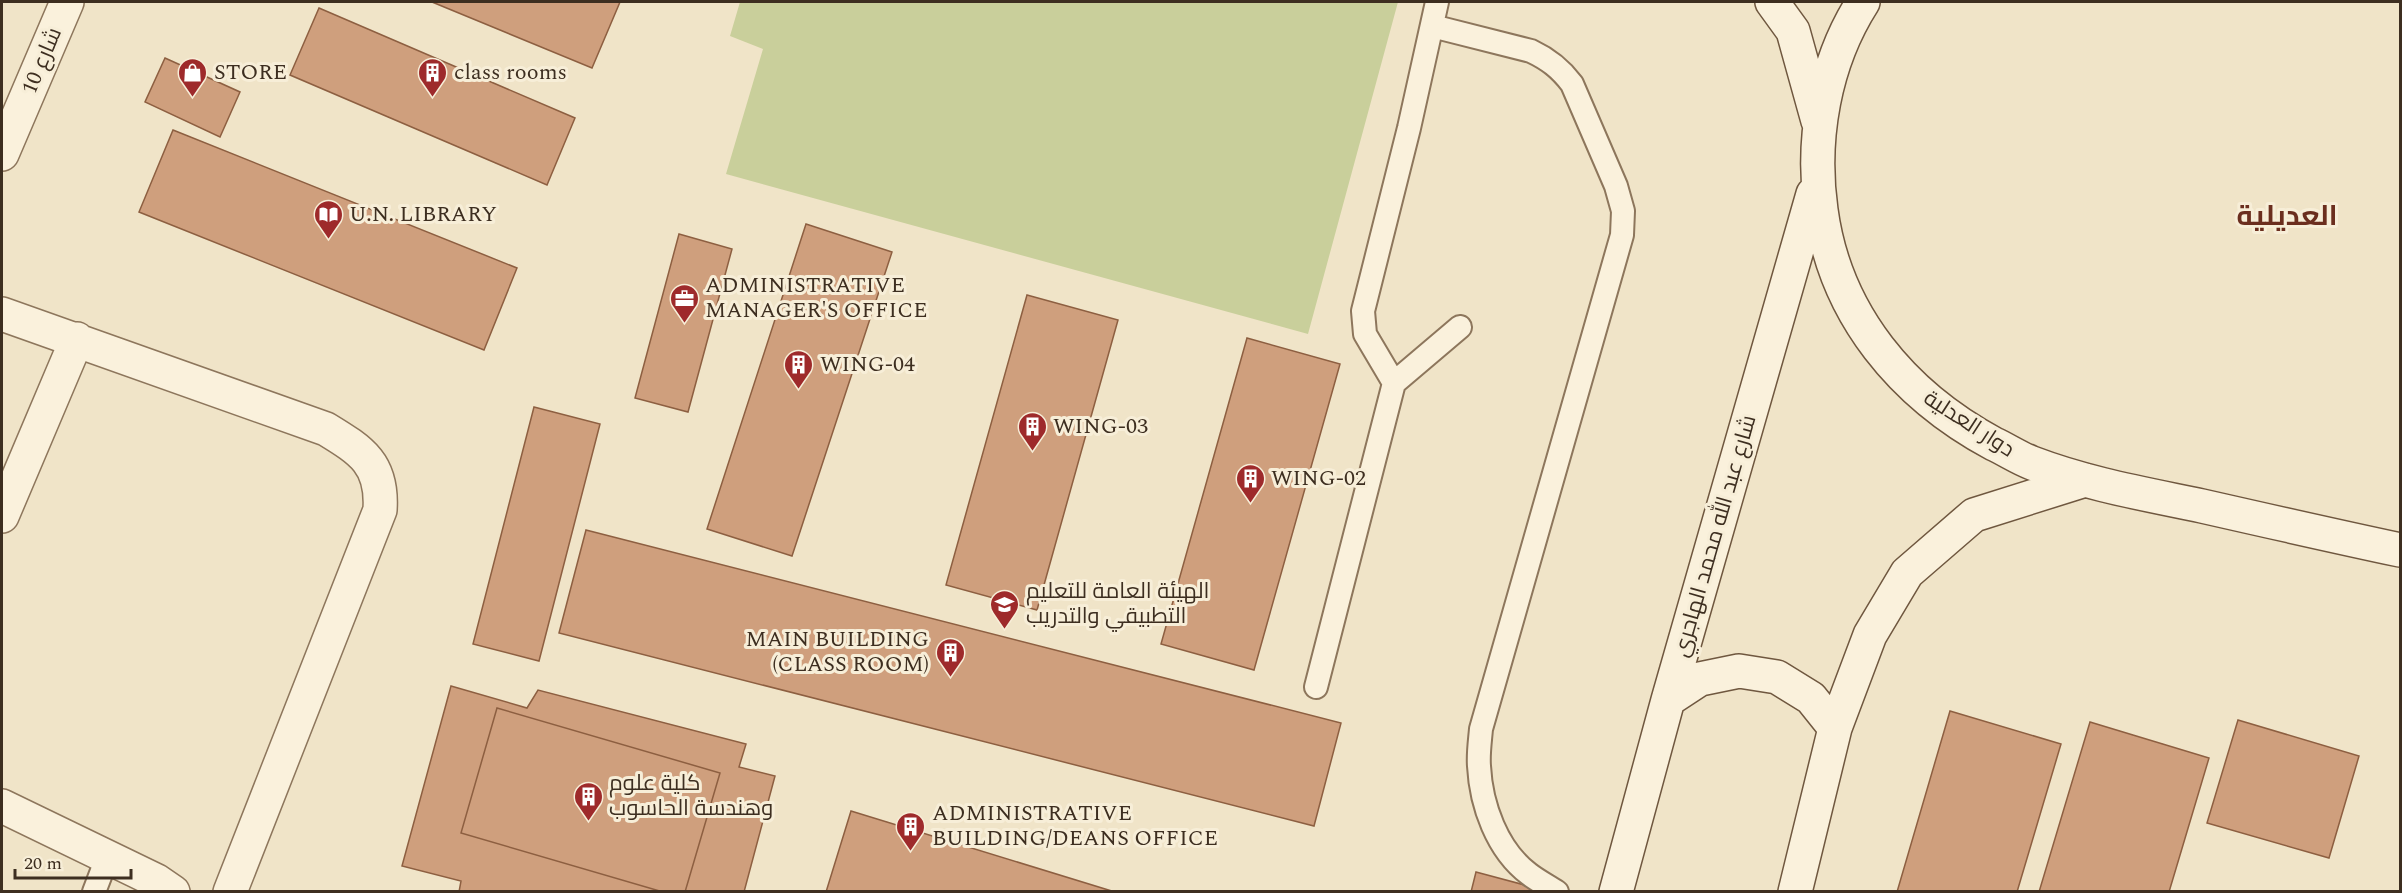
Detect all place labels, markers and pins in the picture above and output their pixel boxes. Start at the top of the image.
shop icon: STORE [177,56,209,98]
place label: STORE [214,56,287,89]
building icon: class rooms [417,56,449,98]
place label: class rooms [454,56,567,89]
library icon: U.N. LIBRARY [312,198,344,240]
place label: U.N. LIBRARY [349,198,497,231]
place label: ADMINISTRATIVE MANAGER'S OFFICE [705,269,928,327]
office icon: ADMINISTRATIVE MANAGER'S OFFICE [668,282,700,324]
building icon: WING-04 [783,348,815,390]
place label: WING-04 [820,348,915,381]
building icon: WING-03 [1016,410,1048,452]
place label: WING-03 [1053,410,1148,443]
building icon: WING-02 [1234,462,1266,504]
place label: WING-02 [1271,462,1366,495]
place label: الهيئة العامة للتعليم التطبيقي والتدريب [1026,575,1209,633]
school or university icon: الهيئة العامة للتعليم التطبيقي والتدريب [989,588,1021,630]
place label: MAIN BUILDING (CLASS ROOM) [746,623,929,681]
building icon: MAIN BUILDING (CLASS ROOM) [934,636,966,678]
place label: كلية علوم وهندسة الحاسوب [609,767,773,825]
building icon: كلية علوم وهندسة الحاسوب [572,780,604,822]
place label: ADMINISTRATIVE BUILDING/DEANS OFFICE [932,797,1218,855]
building icon: ADMINISTRATIVE BUILDING/DEANS OFFICE [895,810,927,852]

